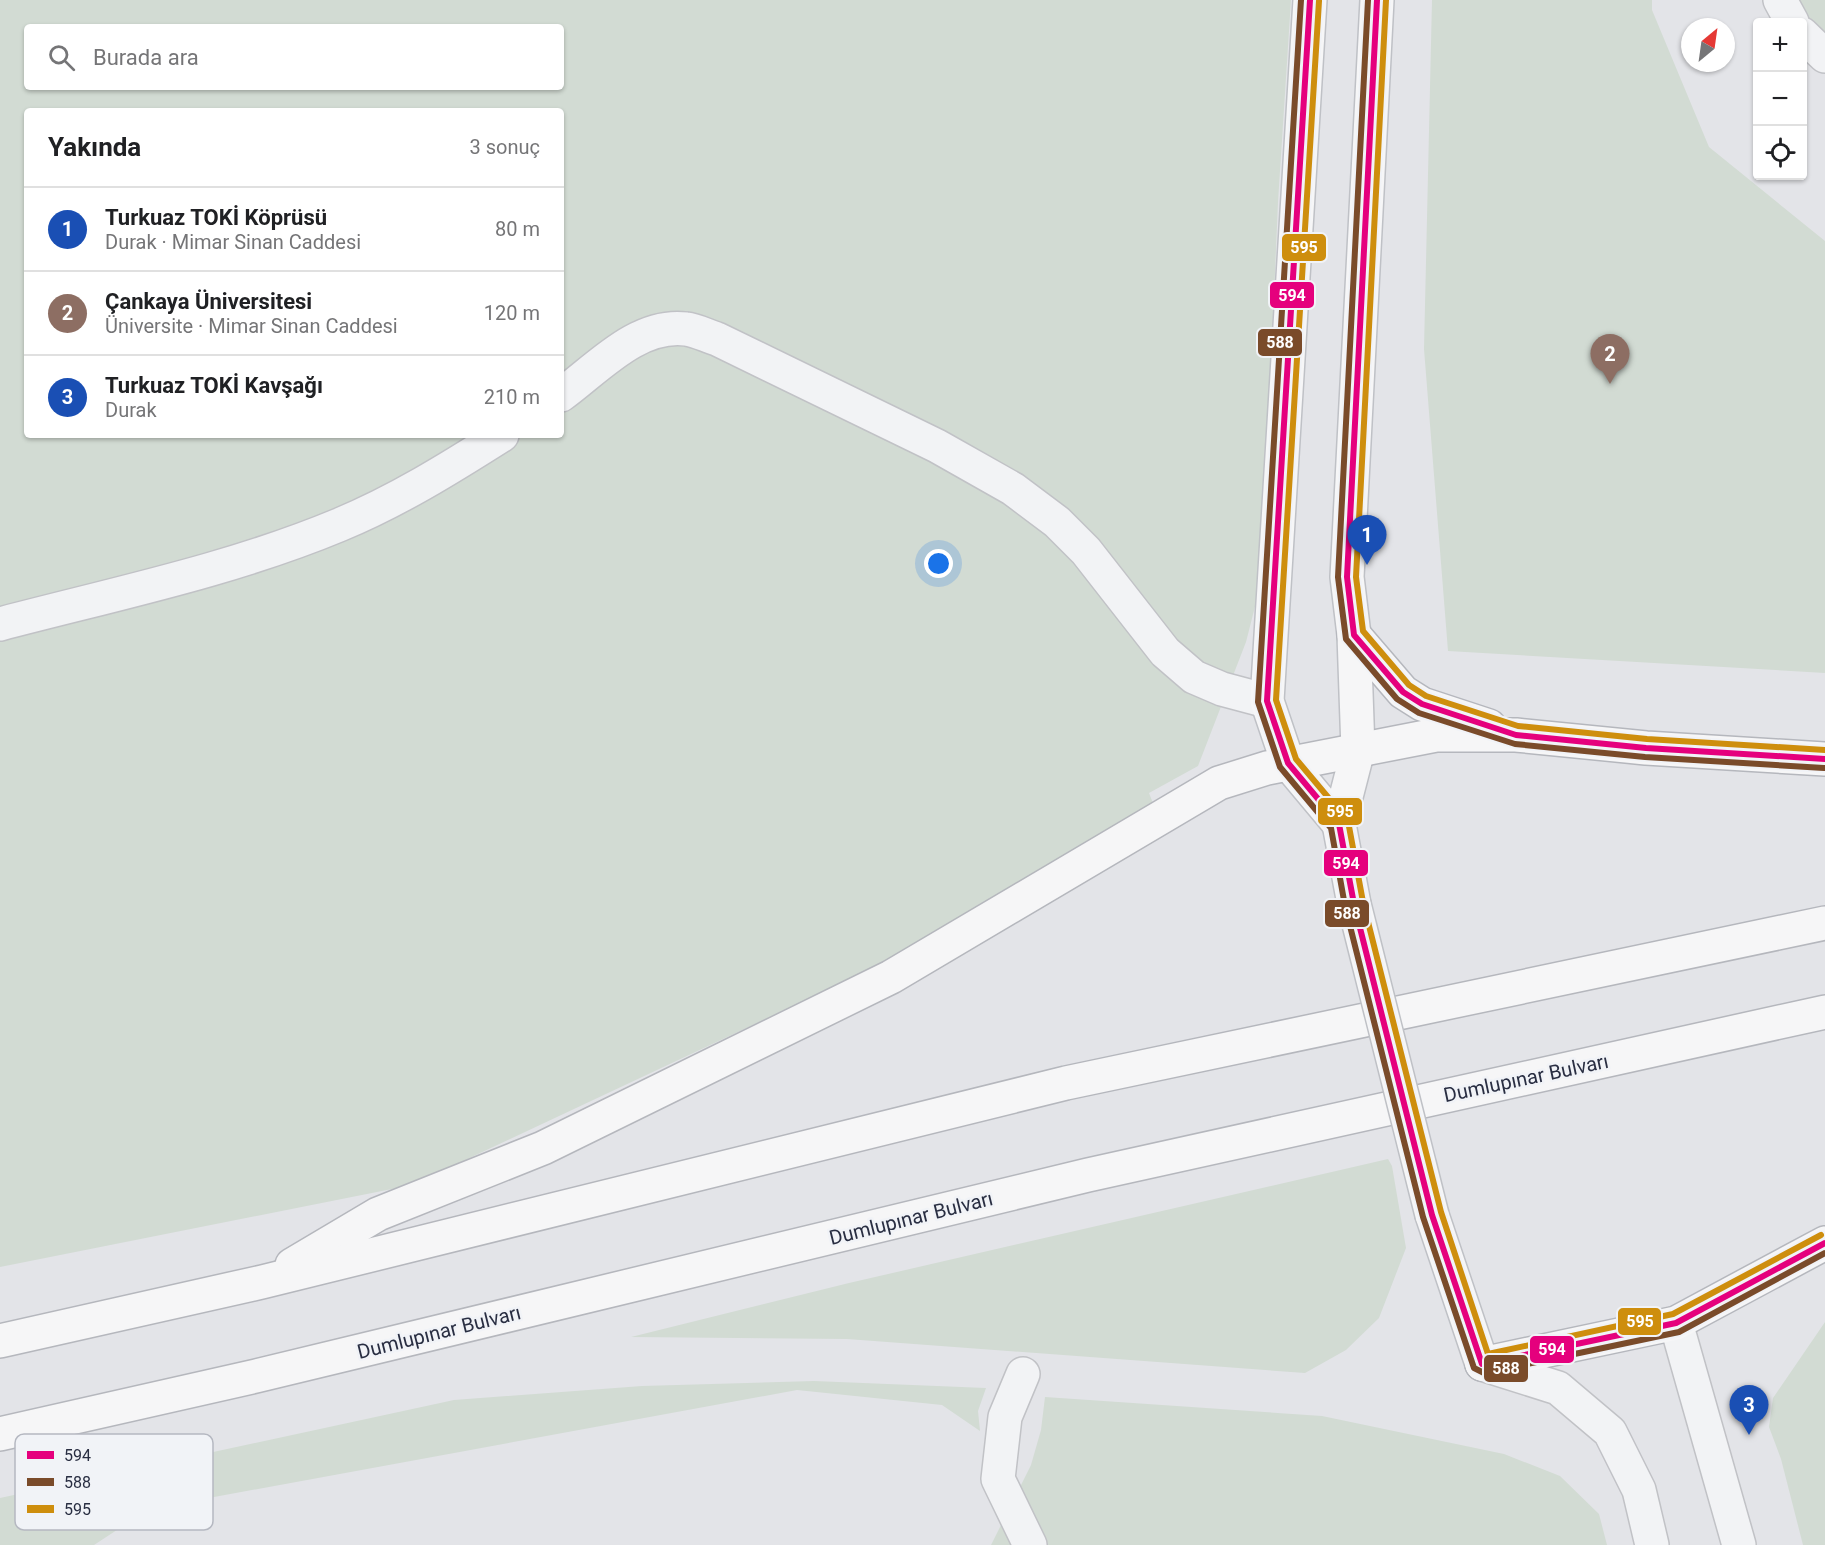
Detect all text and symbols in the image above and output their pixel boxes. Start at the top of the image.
north arrow [1681,18,1735,72]
map controls [1753,18,1807,180]
button: + [1753,18,1807,72]
search box [24,24,564,90]
icon: search [45,41,78,74]
text: Burada ara [93,45,199,70]
button: − [1753,72,1807,126]
button: locate [1753,126,1807,180]
text: Yakında [48,132,141,162]
text: 3 sonuç [470,135,540,159]
text: Turkuaz TOKİ Köprüsü [105,205,327,230]
text: 1 [62,217,73,241]
text: 80 m [495,217,540,241]
text: Durak · Mimar Sinan Caddesi [105,230,361,254]
line badge: 595 [1281,233,1327,262]
text: 595 [1290,238,1318,257]
line badge: 594 [1269,281,1315,309]
text: 594 [1278,286,1306,305]
text: Çankaya Üniversitesi [105,289,312,314]
text: 2 [62,301,73,325]
text: 120 m [484,301,540,325]
text: Üniversite · Mimar Sinan Caddesi [105,314,398,338]
line badge: 588 [1257,328,1303,357]
text: 588 [1266,333,1294,352]
pin: 2 [1590,334,1630,384]
text: Turkuaz TOKİ Kavşağı [105,373,323,398]
text: 3 [62,385,73,409]
text: 210 m [484,385,540,409]
text: Durak [105,398,157,422]
pin: 1 [1348,516,1386,565]
your location [924,549,953,578]
line badge: 595 [1317,797,1363,826]
text: 595 [1326,802,1354,821]
line badge: 594 [1323,849,1369,877]
text: 594 [1332,854,1360,873]
line badge: 588 [1324,899,1370,928]
text: 588 [1333,904,1361,923]
street label: Dumlupınar Bulvarı [1441,1049,1611,1107]
street label: Dumlupınar Bulvarı [827,1186,995,1250]
street label: Dumlupınar Bulvarı [355,1300,523,1364]
line badge: 595 [1617,1307,1662,1336]
text: 595 [1626,1312,1654,1331]
line badge: 594 [1529,1335,1575,1364]
text: 594 [1538,1340,1566,1359]
line badge: 588 [1483,1354,1529,1383]
text: 588 [1492,1359,1520,1378]
pin: 3 [1730,1386,1768,1435]
legend [15,1434,213,1530]
text: 594 [64,1446,91,1465]
text: 588 [64,1473,91,1492]
text: 595 [64,1500,91,1519]

